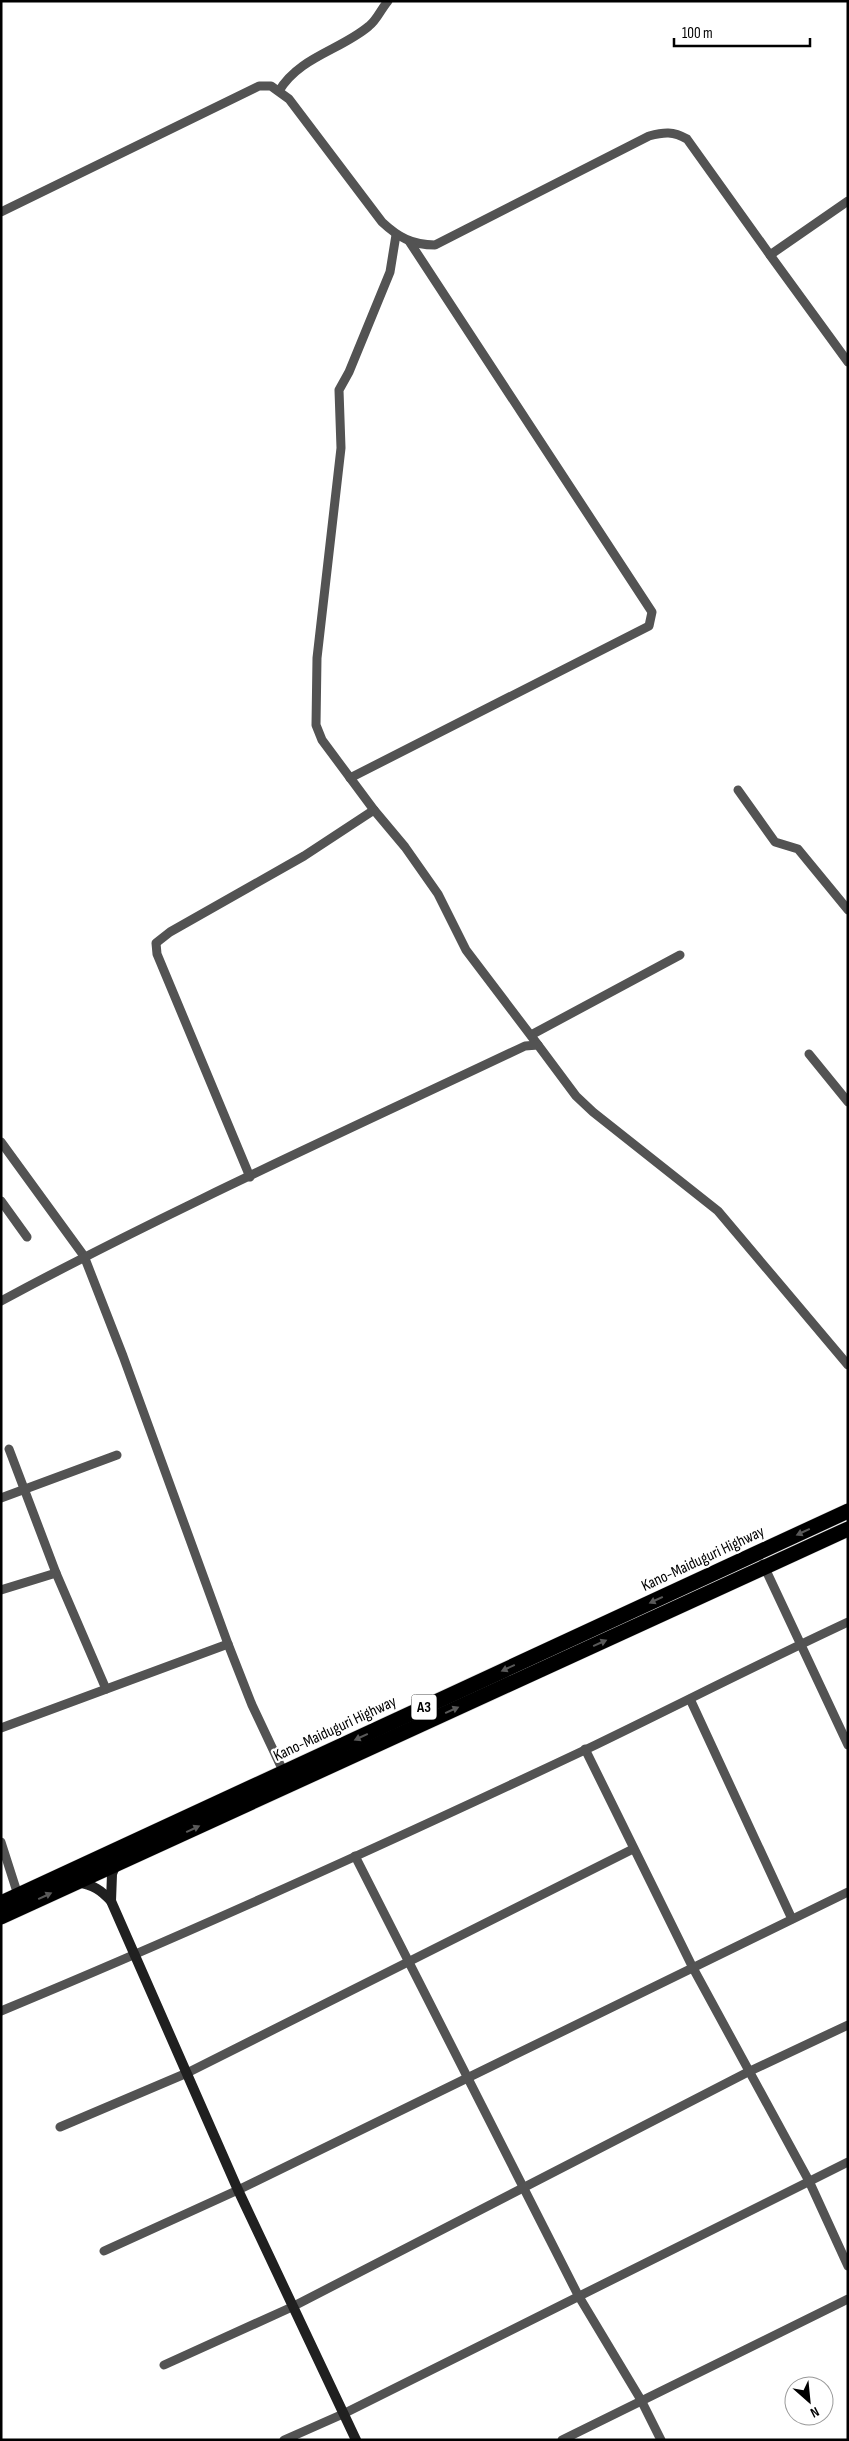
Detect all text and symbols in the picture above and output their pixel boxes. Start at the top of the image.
scale bar [674,15,810,47]
text: 100 m [682,24,713,43]
street label: Kano-Maiduguri Highway [639,1522,767,1596]
one-way arrow [796,1527,811,1536]
one-way arrow [649,1596,663,1604]
one-way arrow [593,1638,607,1646]
one-way arrow [501,1664,515,1672]
street label: Kano-Maiduguri Highway [271,1692,399,1766]
road number: A3 [412,1694,436,1720]
one-way arrow [445,1706,459,1714]
one-way arrow [354,1733,368,1741]
one-way arrow [186,1824,200,1832]
one-way arrow [38,1892,53,1901]
north arrow [784,2376,834,2426]
text: N [807,2403,822,2421]

